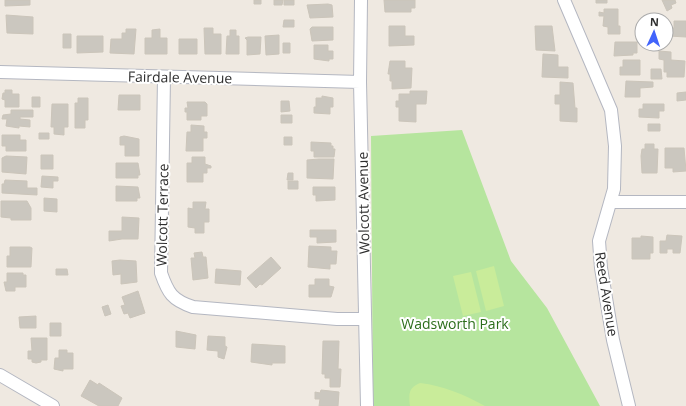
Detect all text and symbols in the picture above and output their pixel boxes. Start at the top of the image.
north arrow [634,12,674,52]
text: N [650,14,659,29]
street label: Fairdale Avenue [128,67,232,87]
street label: Wolcott Avenue [353,152,373,254]
street label: Wolcott Terrace [152,163,172,267]
street label: Reed Avenue [591,250,623,338]
park label: Wadsworth Park [401,314,509,333]

